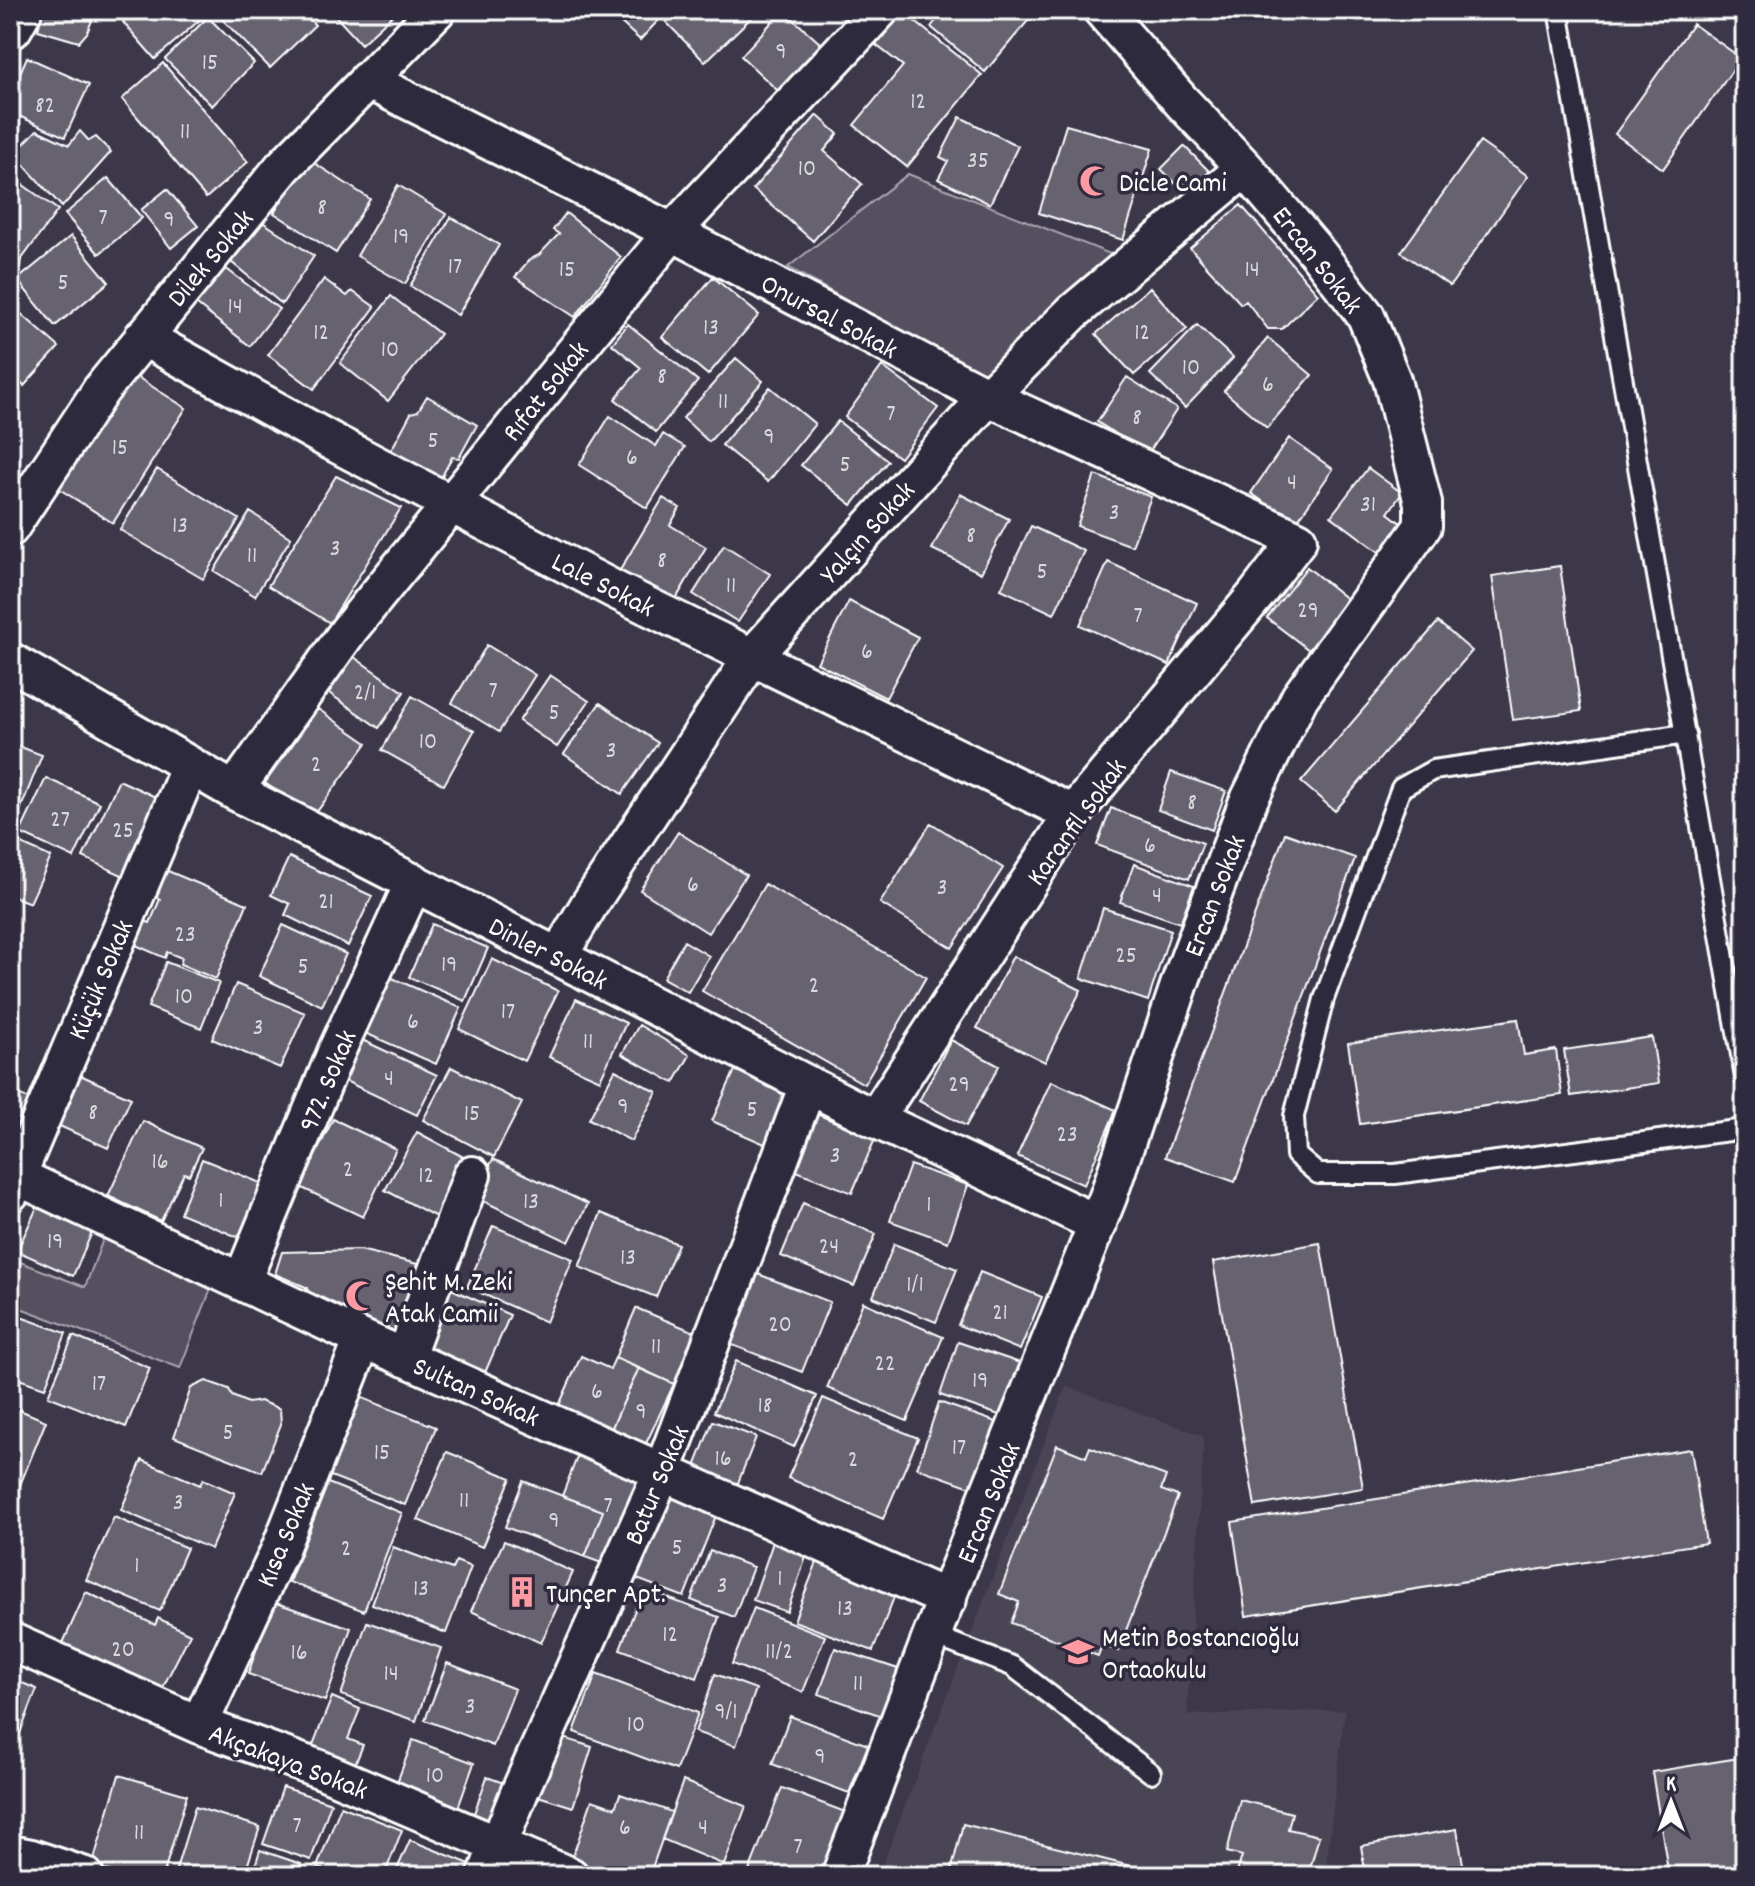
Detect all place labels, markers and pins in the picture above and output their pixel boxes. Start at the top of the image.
mosque icon: Dicle Cami [1078,164,1112,198]
place label: Dicle Cami [1119,166,1227,206]
place label: Şehit M. Zeki Atak Camii [385,1265,512,1337]
mosque icon: Şehit M. Zeki Atak Camii [344,1279,378,1313]
building icon: Tunçer Apt. [505,1575,539,1609]
place label: Tunçer Apt. [546,1577,666,1617]
place label: Metin Bostancıoğlu Ortaokulu [1102,1621,1299,1693]
school or university icon: Metin Bostancıoğlu Ortaokulu [1061,1635,1095,1669]

